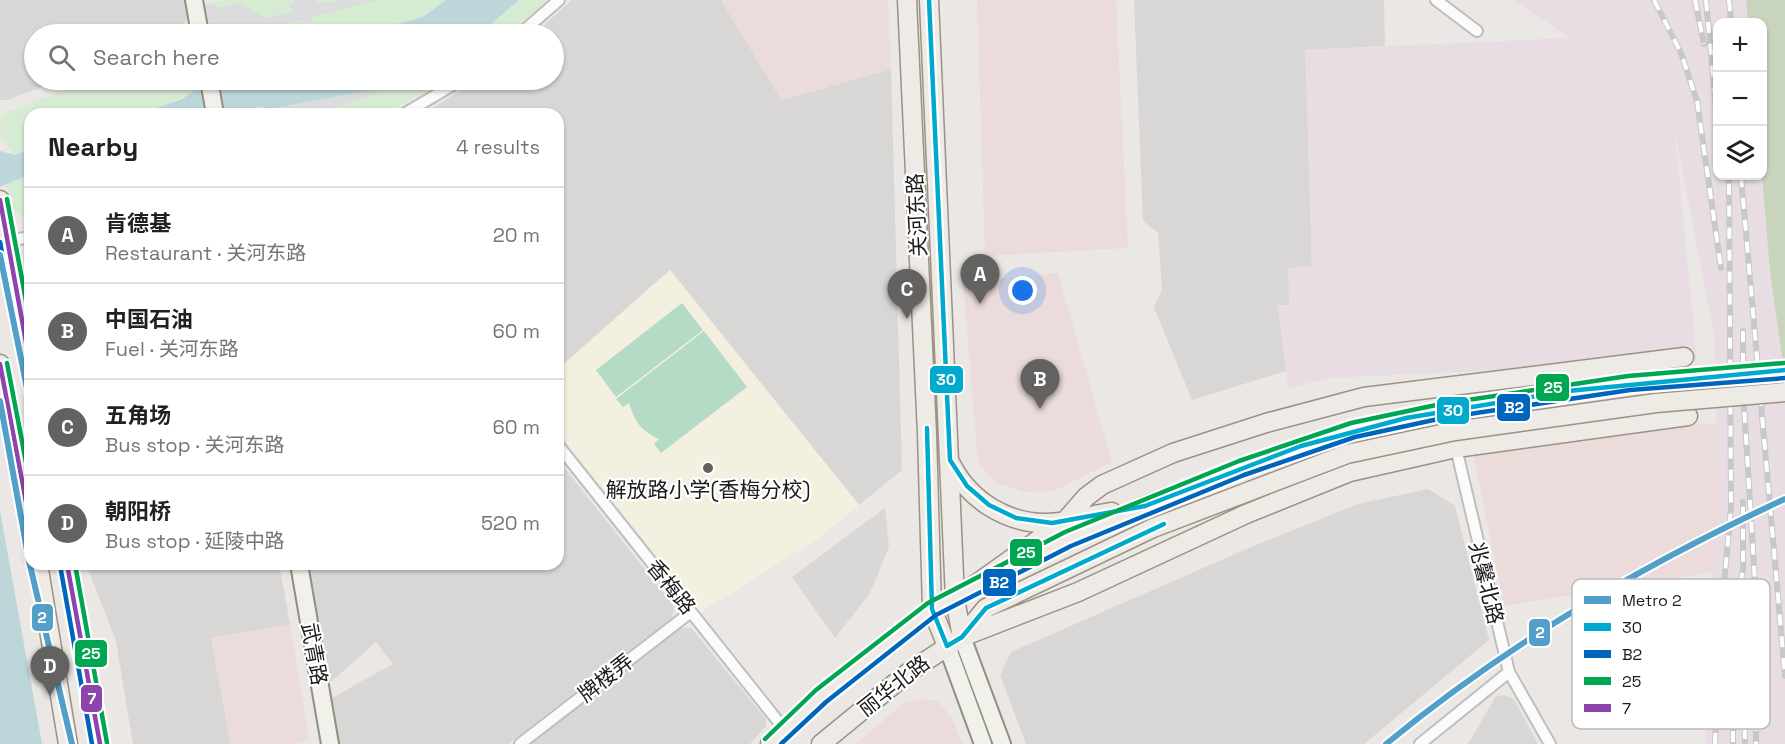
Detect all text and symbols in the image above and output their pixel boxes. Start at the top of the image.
map controls [1713,18,1767,180]
button: + [1713,18,1767,72]
search box [24,24,564,90]
icon: search [45,41,78,74]
text: Search here [93,43,220,71]
button: − [1713,72,1767,126]
button: layers [1713,126,1767,180]
text: Nearby [48,130,138,164]
text: 4 results [456,134,540,160]
street label: 关河东路 [901,172,932,258]
text: 肯德基 [105,209,171,237]
text: A [61,222,74,248]
text: 20 m [493,222,540,248]
text: Restaurant · 关河东路 [105,240,306,266]
pin: A [960,254,1000,304]
pin: C [888,270,926,319]
your location [1008,276,1037,305]
text: 中国石油 [105,305,193,333]
text: B [61,318,74,344]
text: 60 m [493,318,540,344]
text: Fuel · 关河东路 [105,336,239,362]
pin: B [1020,360,1060,409]
line badge: 30 [929,365,964,394]
text: 30 [936,369,956,390]
line badge: 25 [1535,373,1570,402]
text: 25 [1543,377,1563,398]
line badge: B2 [1496,393,1531,422]
line badge: 30 [1436,396,1470,425]
text: B2 [1504,397,1524,418]
text: 30 [1443,400,1463,421]
text: 五角场 [105,401,171,429]
text: C [61,414,74,440]
text: 60 m [493,414,540,440]
text: Bus stop · 关河东路 [105,432,285,458]
marker: 解放路小学(香梅分校) [701,461,715,475]
place label: 解放路小学(香梅分校) [606,476,810,503]
text: 朝阳桥 [105,497,171,525]
text: D [61,510,74,536]
text: 520 m [481,510,540,536]
text: Bus stop · 延陵中路 [105,528,285,554]
line badge: 25 [1009,538,1043,567]
street label: 兆馨北路 [1463,539,1510,627]
text: 25 [1016,542,1036,563]
street label: 香梅路 [641,554,702,620]
line badge: B2 [982,568,1017,597]
text: B2 [989,572,1009,593]
legend [1572,579,1770,729]
text: Metro 2 [1622,590,1682,611]
line badge: 2 [31,603,54,632]
text: 2 [37,607,47,628]
text: 30 [1622,617,1642,638]
line badge: 2 [1528,618,1551,647]
street label: 武青路 [296,621,333,687]
text: 2 [1535,622,1545,643]
line badge: 25 [74,639,108,668]
text: 25 [81,643,101,664]
text: B2 [1622,644,1642,665]
pin: D [31,646,70,696]
street label: 牌楼弄 [573,648,639,708]
street label: 丽华北路 [852,649,935,722]
text: 25 [1622,671,1641,692]
line badge: 7 [80,684,103,713]
text: 7 [88,688,97,709]
text: 7 [1622,698,1631,719]

